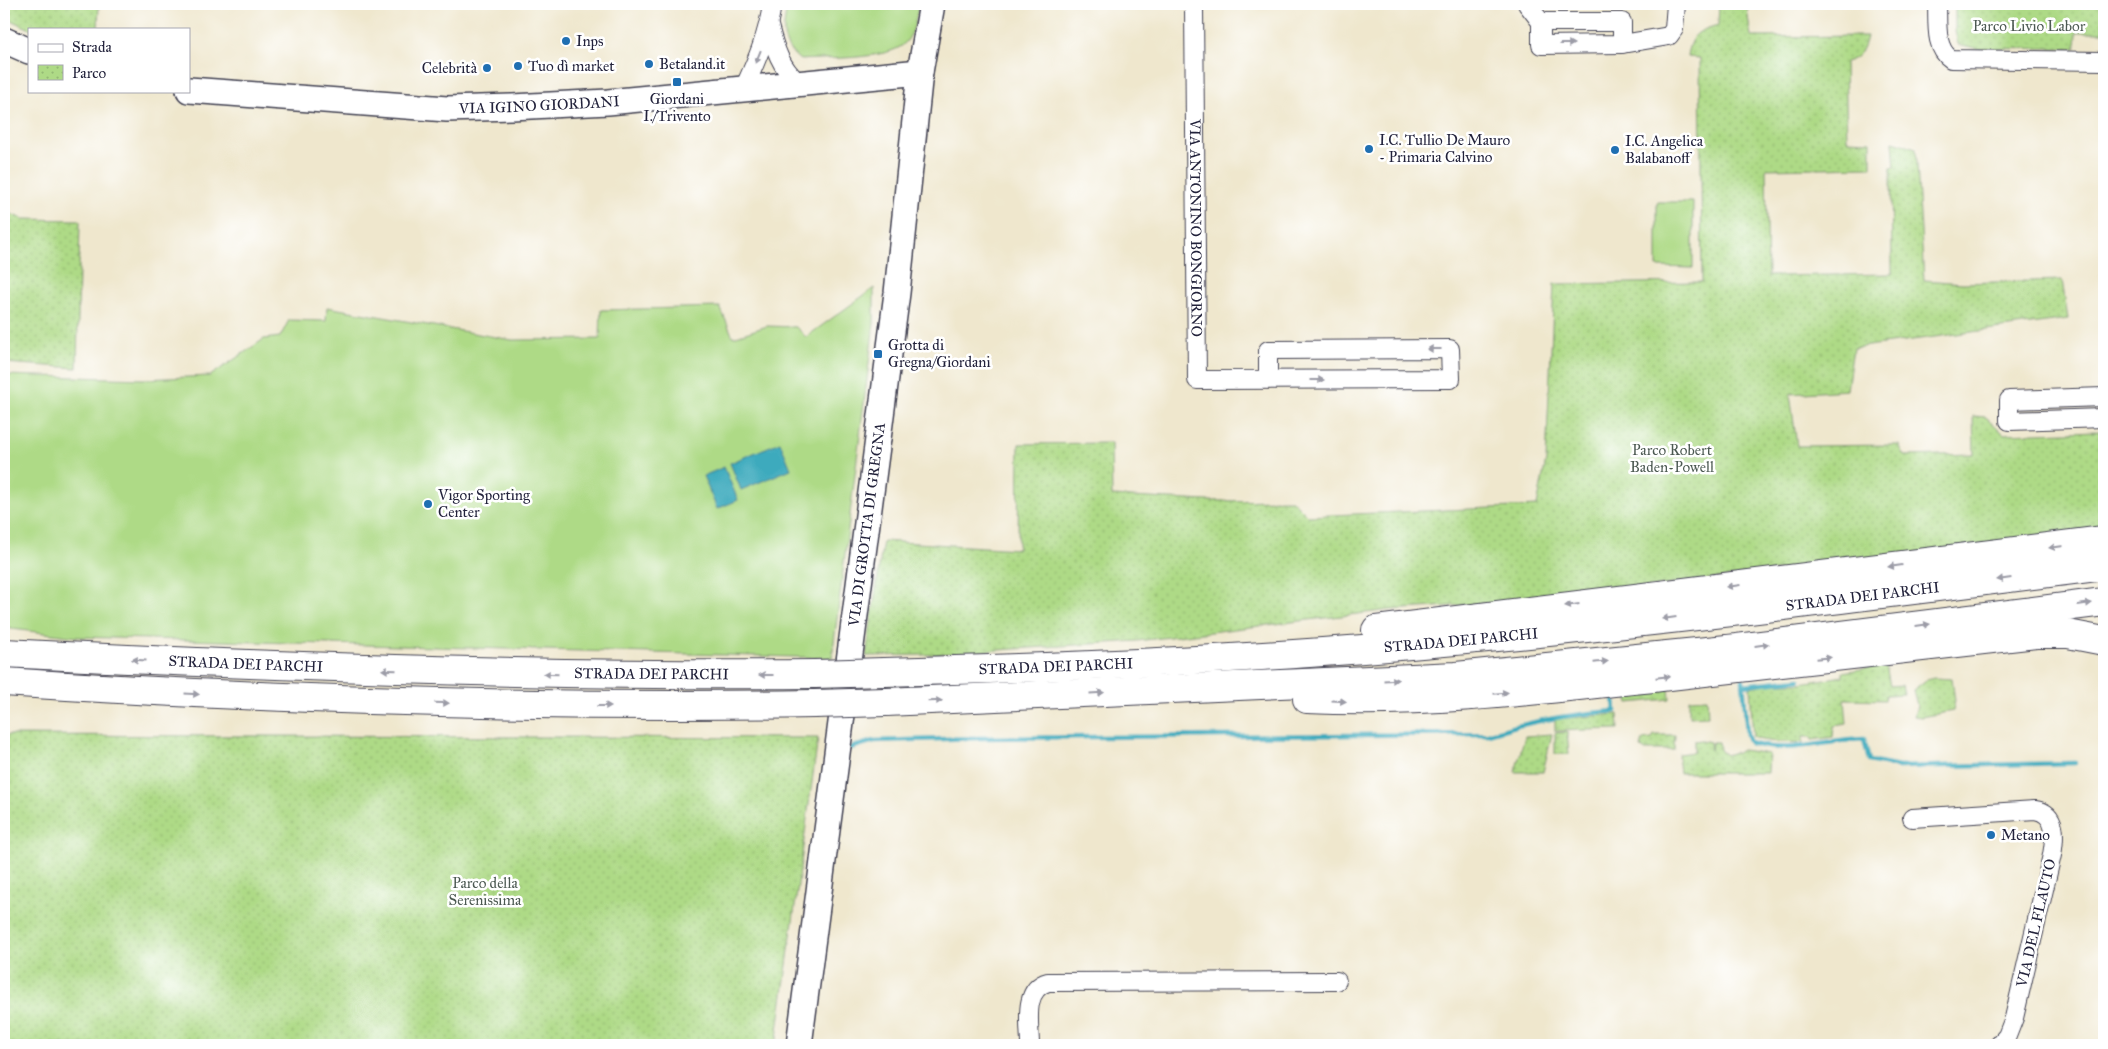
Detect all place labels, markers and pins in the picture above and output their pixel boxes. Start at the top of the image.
place label: Inps [576,32,604,50]
marker: Inps [560,35,572,47]
place label: Betaland.it [659,55,726,73]
place label: Tuo dì market [528,57,615,75]
marker: Betaland.it [643,58,655,70]
place label: Celebrità [422,59,478,77]
marker: Tuo dì market [512,60,524,72]
marker: Celebrità [481,62,493,74]
marker: Giordani I./Trivento [671,76,683,88]
place label: Giordani I./Trivento [643,90,711,125]
place label: I.C. Tullio De Mauro - Primaria Calvino [1379,131,1511,166]
place label: I.C. Angelica Balabanoff [1625,132,1704,167]
marker: I.C. Tullio De Mauro - Primaria Calvino [1363,143,1375,155]
marker: I.C. Angelica Balabanoff [1609,144,1621,156]
place label: Grotta di Gregna/Giordani [888,336,991,371]
marker: Grotta di Gregna/Giordani [872,348,884,360]
place label: Vigor Sporting Center [437,486,531,521]
marker: Vigor Sporting Center [422,498,434,510]
place label: Metano [2001,826,2050,844]
marker: Metano [1985,829,1997,841]

